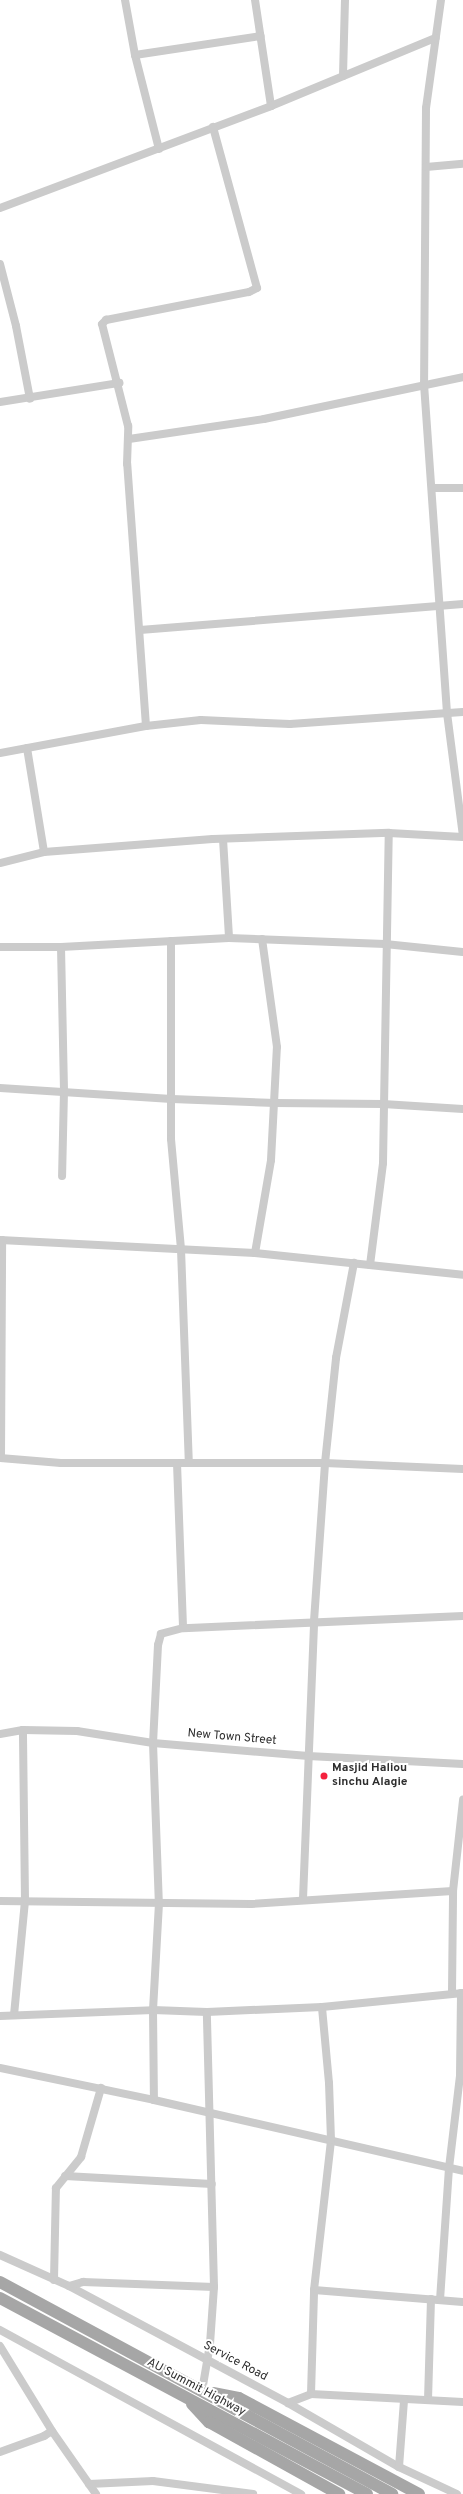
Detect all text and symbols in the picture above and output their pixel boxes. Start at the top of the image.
street label: New Town Street [187,1727,277,1749]
place label: Masjid Haliou sinchu Alagie [332,1762,408,1790]
marker: Masjid Haliou sinchu Alagie [319,1771,329,1781]
street label: Service Road [200,2339,270,2385]
street label: AU Summit Highway [144,2356,248,2420]

